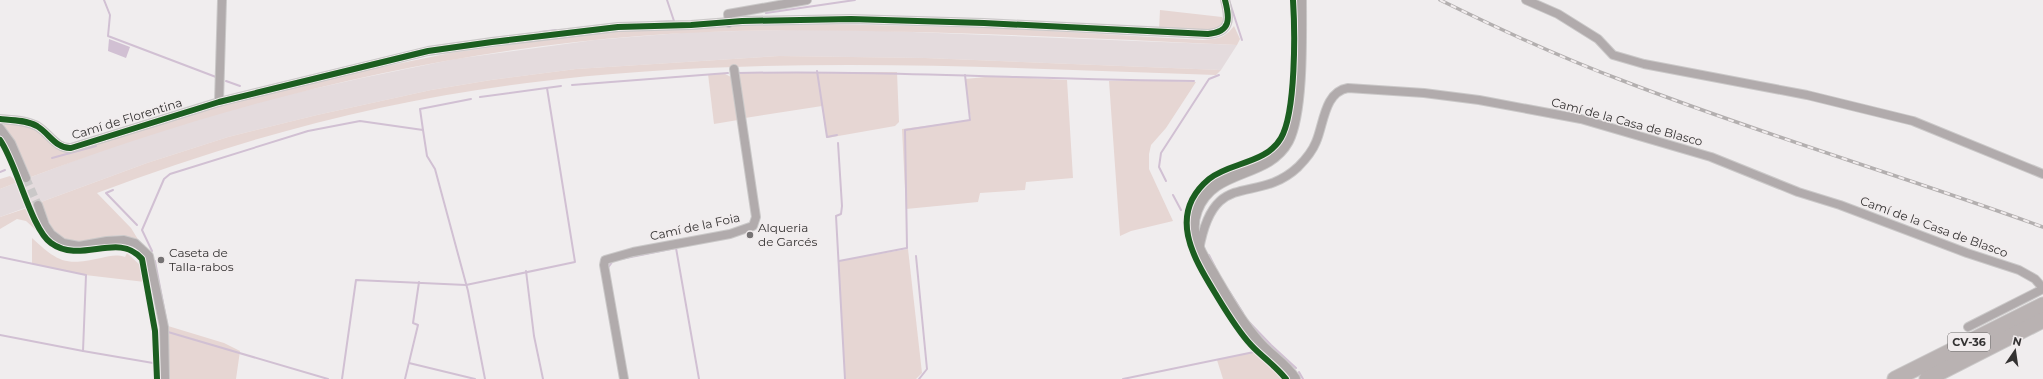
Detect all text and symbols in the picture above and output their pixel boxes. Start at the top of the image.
street label: Camí de la Casa de Blasco [1550,94,1704,149]
street label: Camí de Florentina [70,95,184,142]
street label: Camí de la Casa de Blasco [1858,193,2010,260]
street label: Camí de la Foia [648,210,741,243]
place label: Alqueria de Garcés [758,220,817,249]
marker: Alqueria de Garcés [745,230,755,240]
place label: Caseta de Talla-rabos [169,245,234,274]
marker: Caseta de Talla-rabos [156,255,166,265]
north arrow [1995,331,2035,371]
road number: CV-36 [1948,333,1990,351]
text: N [2011,333,2023,349]

